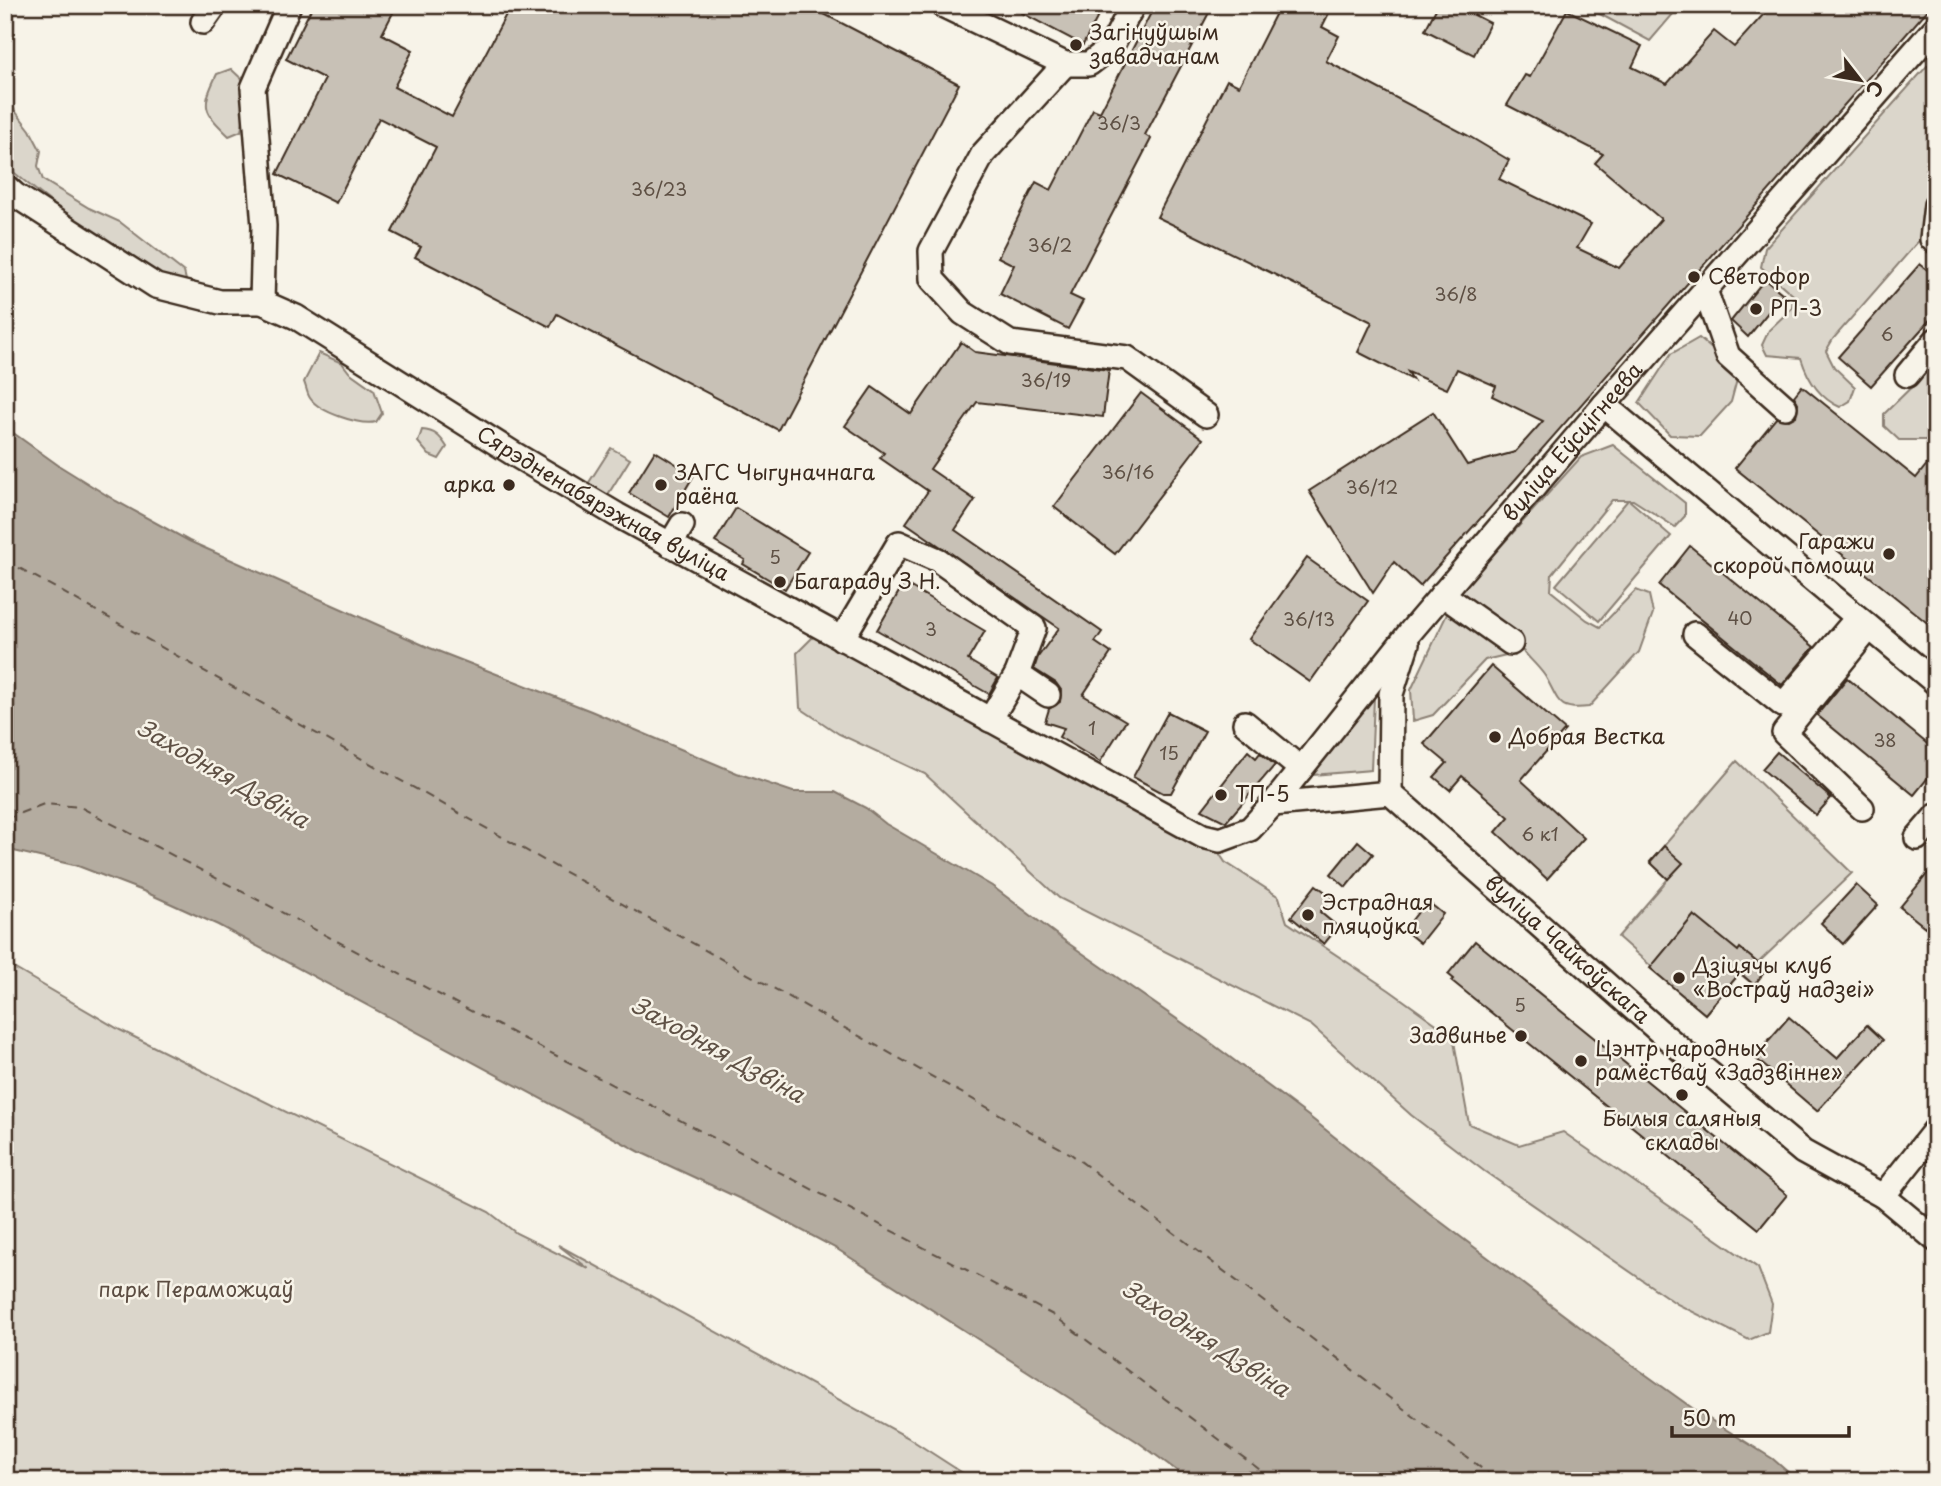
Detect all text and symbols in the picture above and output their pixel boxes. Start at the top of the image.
place label: Загінуўшым завадчанам [1089,15,1220,71]
marker: Загінуўшым завадчанам [1068,37,1084,53]
north arrow [1826,46,1896,116]
text: С [1860,76,1891,103]
house number: 36/3 [1097,109,1141,136]
house number: 36/23 [631,175,687,202]
house number: 36/2 [1028,231,1072,258]
place label: Светофор [1708,259,1810,291]
marker: Светофор [1686,269,1702,285]
house number: 36/8 [1434,280,1478,307]
place label: РП-3 [1770,291,1822,323]
marker: РП-3 [1748,301,1764,317]
house number: 6 [1881,320,1893,347]
street label: вуліца Еўсцігнеева [1493,354,1649,528]
house number: 36/19 [1021,366,1071,393]
street label: Сярэдненабярэжная вуліца [471,417,736,588]
place label: ЗАГС Чыгуначнага раёна [674,455,876,511]
house number: 36/16 [1102,458,1154,485]
place label: арка [444,467,495,499]
house number: 36/12 [1346,473,1398,500]
marker: арка [501,477,517,493]
marker: ЗАГС Чыгуначнага раёна [653,477,669,493]
place label: Гаражи скорой помощи [1713,524,1875,580]
house number: 5 [769,543,781,570]
marker: Гаражи скорой помощи [1881,546,1897,562]
place label: Багараду З Н. [794,564,941,596]
marker: Багараду З Н. [772,574,788,590]
house number: 40 [1727,604,1753,631]
house number: 36/13 [1283,605,1335,632]
house number: 3 [925,615,937,642]
water label: Заходняя Дзвіна [131,709,317,836]
house number: 1 [1088,714,1096,741]
place label: Добрая Вестка [1508,719,1666,751]
house number: 38 [1873,726,1897,753]
marker: Добрая Вестка [1487,729,1503,745]
house number: 15 [1159,739,1179,766]
place label: ТП-5 [1235,777,1289,809]
marker: ТП-5 [1213,787,1229,803]
house number: 6 к1 [1521,820,1559,847]
street label: вуліца Чайкоўскага [1479,866,1659,1031]
place label: Эстрадная пляцоўка [1322,885,1434,941]
marker: Эстрадная пляцоўка [1300,907,1316,923]
place label: Дзіцячы клуб «Востраў надзеі» [1692,948,1874,1004]
marker: Дзіцячы клуб «Востраў надзеі» [1671,970,1687,986]
water label: Заходняя Дзвіна [626,987,812,1111]
house number: 5 [1514,991,1526,1018]
place label: Задвинье [1410,1018,1507,1050]
marker: Задвинье [1513,1028,1529,1044]
place label: Цэнтр народных рамёстваў «Задзвінне» [1595,1031,1843,1087]
marker: Цэнтр народных рамёстваў «Задзвінне» [1573,1053,1589,1069]
marker: Былыя саляныя склады [1674,1087,1690,1103]
place label: Былыя саляныя склады [1602,1101,1762,1157]
water label: Заходняя Дзвіна [1116,1271,1298,1405]
park label: парк Пераможцаў [98,1272,294,1304]
scale bar [1672,1395,1848,1439]
text: 50 m [1682,1401,1736,1433]

